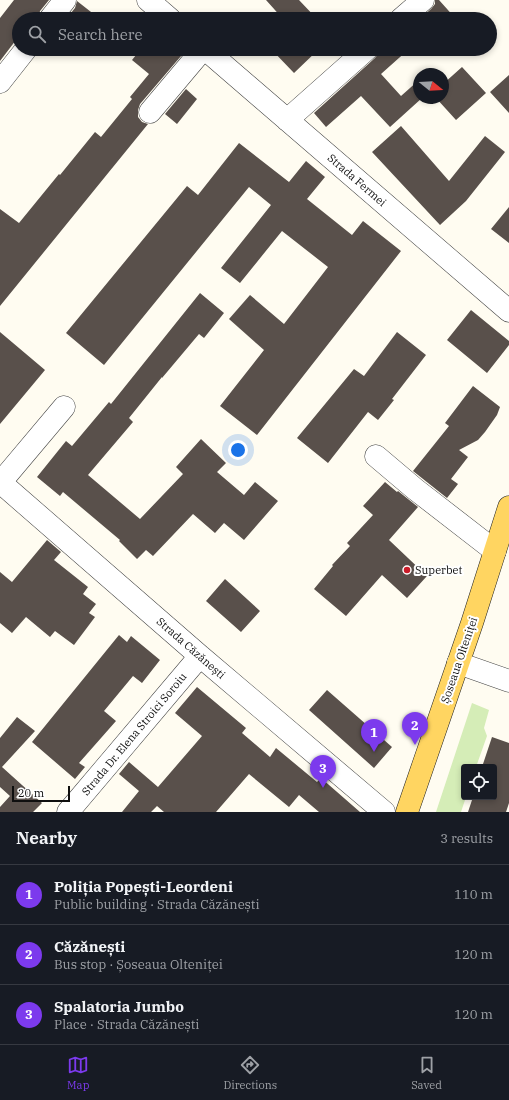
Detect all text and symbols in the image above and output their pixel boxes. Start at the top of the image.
search box [12,12,497,56]
icon: search [26,23,48,45]
text: Search here [58,25,143,44]
north arrow [413,68,449,104]
street label: Strada Fermei [325,151,390,210]
your location [228,440,248,460]
place label: Superbet [415,563,462,577]
marker: Superbet [402,565,412,575]
street label: Strada Căzănești [154,614,229,682]
street label: Șoseaua Olteniței [438,615,481,705]
street label: Strada Dr. Elena Stroici Soroiu [79,670,190,798]
pin: 2 [402,712,428,745]
pin: 1 [361,719,387,752]
pin: 3 [310,755,336,788]
map controls [461,764,497,800]
button: locate [461,764,497,800]
scale bar [12,784,70,803]
text: 20 m [18,786,44,800]
text: Nearby [16,827,77,849]
text: 3 results [440,830,493,847]
text: Poliția Popești-Leordeni [54,877,233,896]
text: 1 [25,886,33,903]
text: 110 m [454,886,493,903]
text: Public building · Strada Căzănești [54,896,260,913]
text: Căzănești [54,937,125,956]
text: 2 [25,946,33,963]
text: 120 m [454,946,493,963]
text: Bus stop · Șoseaua Olteniței [54,956,223,973]
text: Spalatoria Jumbo [54,997,184,1016]
text: 3 [25,1006,33,1023]
text: 120 m [454,1006,493,1023]
text: Place · Strada Căzănești [54,1016,199,1033]
tab: Map [67,1054,89,1092]
tab: Directions [223,1054,277,1092]
tab: Saved [411,1054,442,1092]

